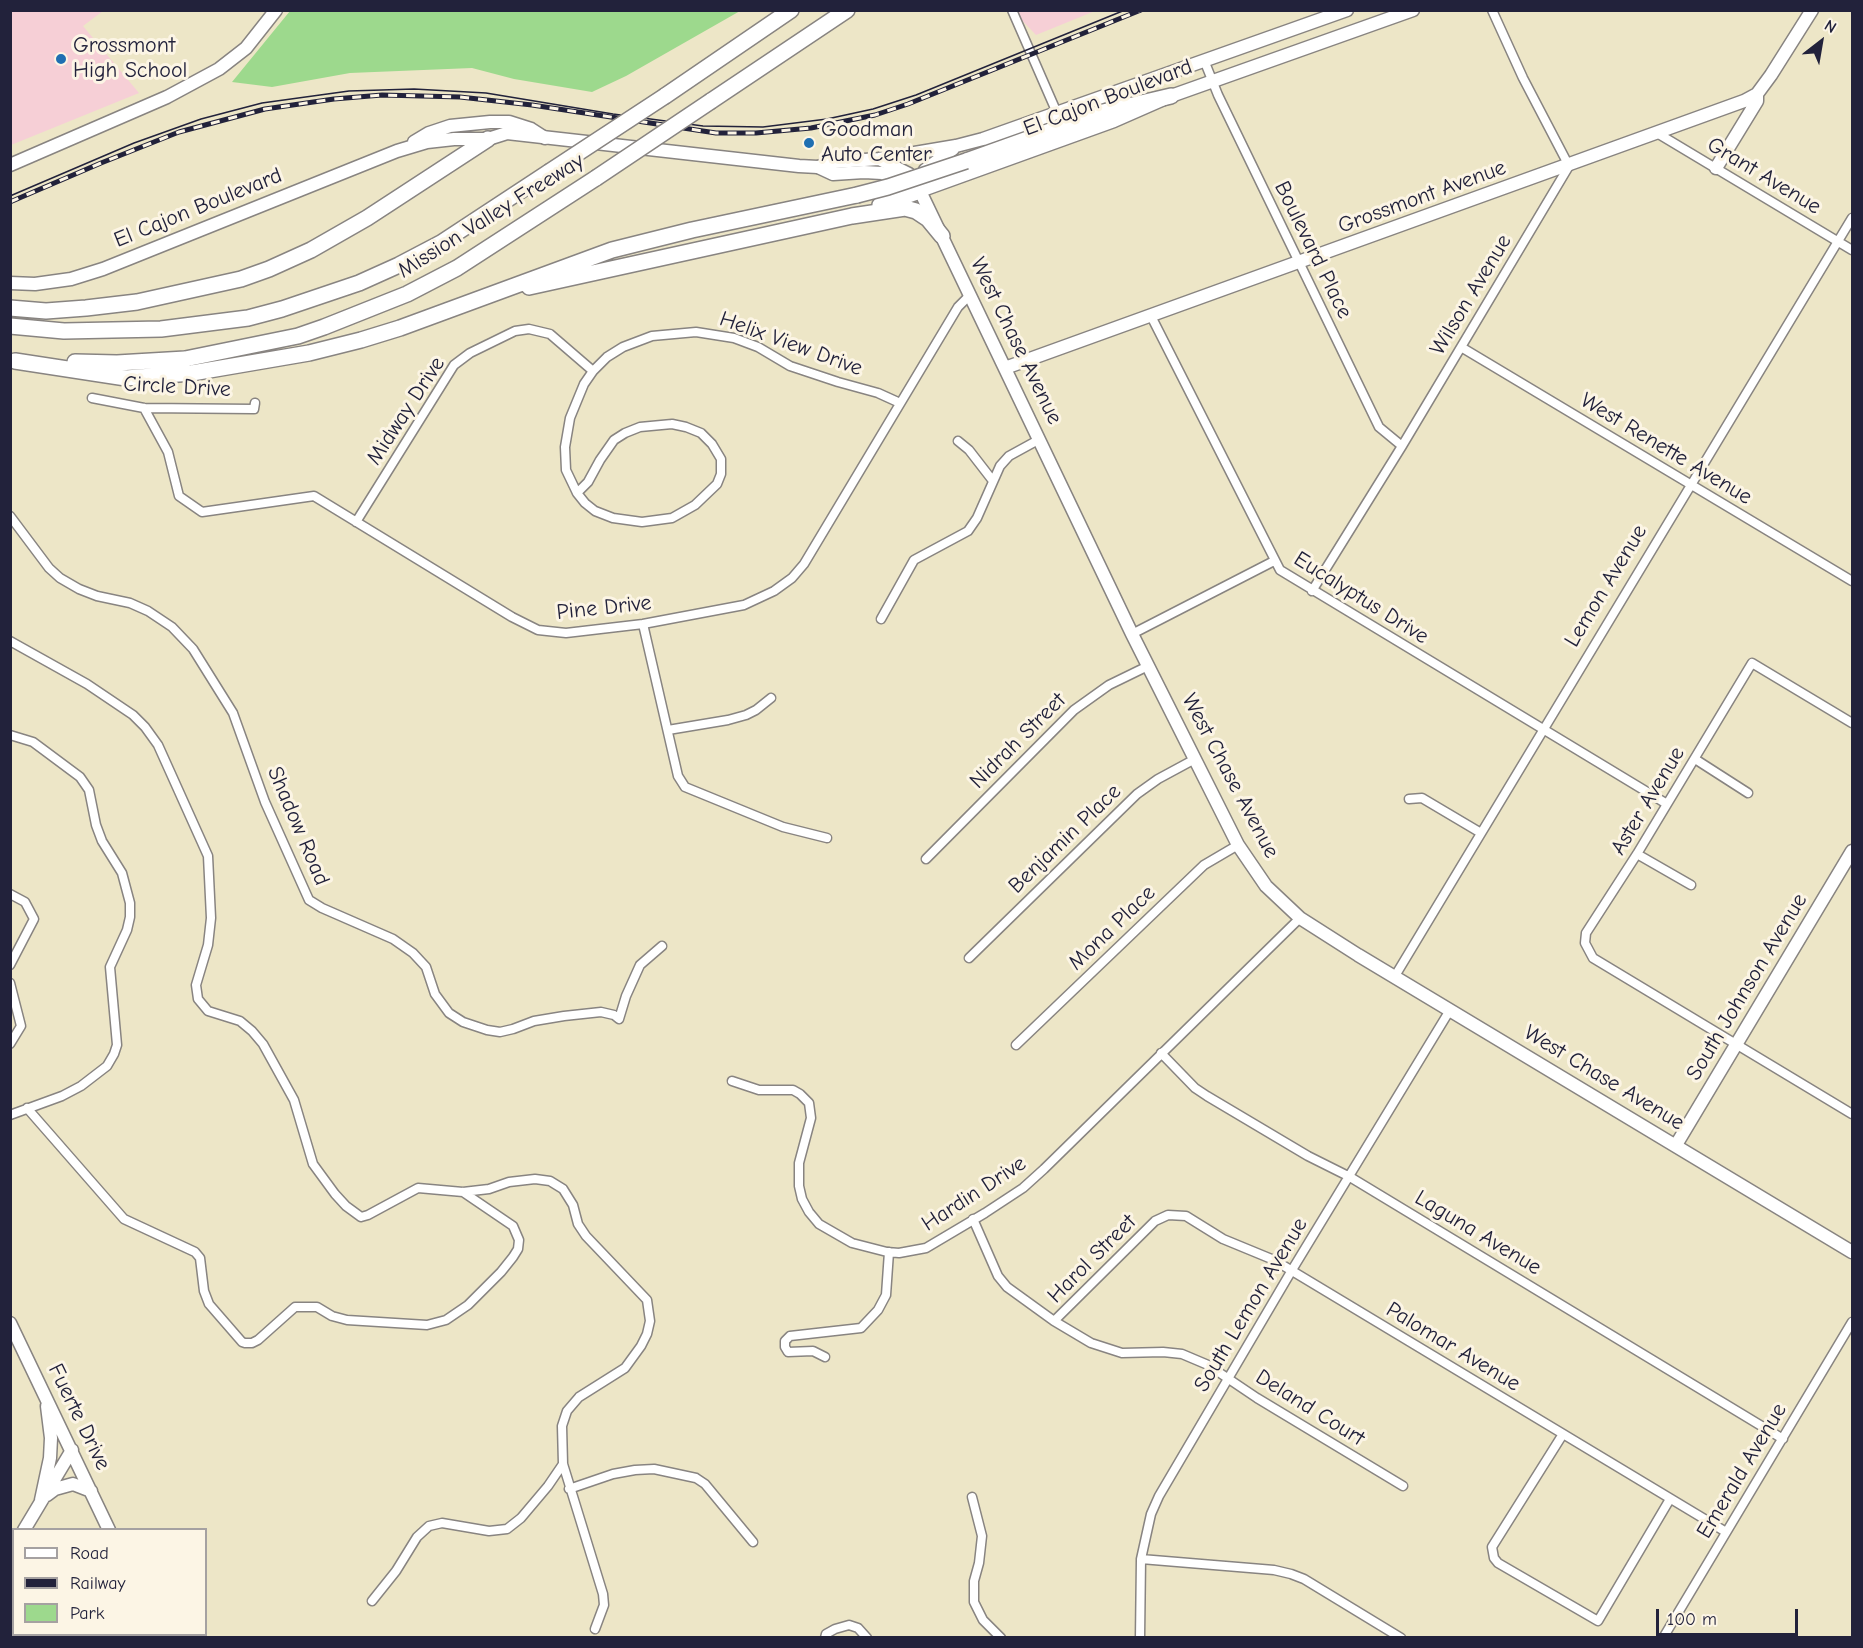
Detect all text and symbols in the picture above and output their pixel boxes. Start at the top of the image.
north arrow [1791,12,1851,72]
text: N [1821,16,1839,37]
place label: Grossmont High School [73,33,187,84]
marker: Grossmont High School [54,52,68,66]
street label: El Cajon Boulevard [1020,54,1196,142]
place label: Goodman Auto Center [821,117,932,168]
street label: Grant Avenue [1702,132,1826,220]
marker: Goodman Auto Center [802,136,816,150]
street label: Mission Valley Freeway [393,148,589,284]
street label: Grossmont Avenue [1335,154,1509,240]
street label: El Cajon Boulevard [110,162,286,254]
street label: Boulevard Place [1268,177,1358,323]
street label: Wilson Avenue [1425,230,1517,360]
street label: West Chase Avenue [964,253,1068,429]
street label: Helix View Drive [716,306,866,382]
street label: Midway Drive [361,352,451,470]
street label: Circle Drive [123,371,231,403]
street label: West Renette Avenue [1575,387,1757,511]
street label: Lemon Avenue [1559,520,1653,652]
street label: Eucalyptus Drive [1289,546,1433,650]
street label: Pine Drive [555,590,653,626]
street label: Nidrah Street [964,687,1072,795]
street label: West Chase Avenue [1176,689,1284,863]
street label: Aster Avenue [1605,742,1691,860]
street label: Shadow Road [261,763,335,889]
street label: Benjamin Place [1003,779,1127,899]
street label: Mona Place [1063,880,1161,976]
street label: South Johnson Avenue [1681,889,1813,1085]
street label: West Chase Avenue [1519,1020,1689,1136]
street label: Hardin Drive [917,1151,1031,1237]
street label: Laguna Avenue [1410,1185,1546,1281]
street label: Harol Street [1042,1209,1142,1309]
street label: South Lemon Avenue [1189,1213,1313,1397]
street label: Palomar Avenue [1381,1297,1525,1397]
street label: Fuerte Drive [42,1360,116,1474]
street label: Deland Court [1251,1364,1369,1452]
street label: Emerald Avenue [1691,1399,1793,1543]
legend [12,1528,207,1636]
text: Road [70,1543,109,1564]
text: Railway [70,1573,126,1594]
scale bar [1659,1597,1802,1635]
text: Park [70,1603,104,1624]
text: 100 m [1667,1609,1717,1630]

